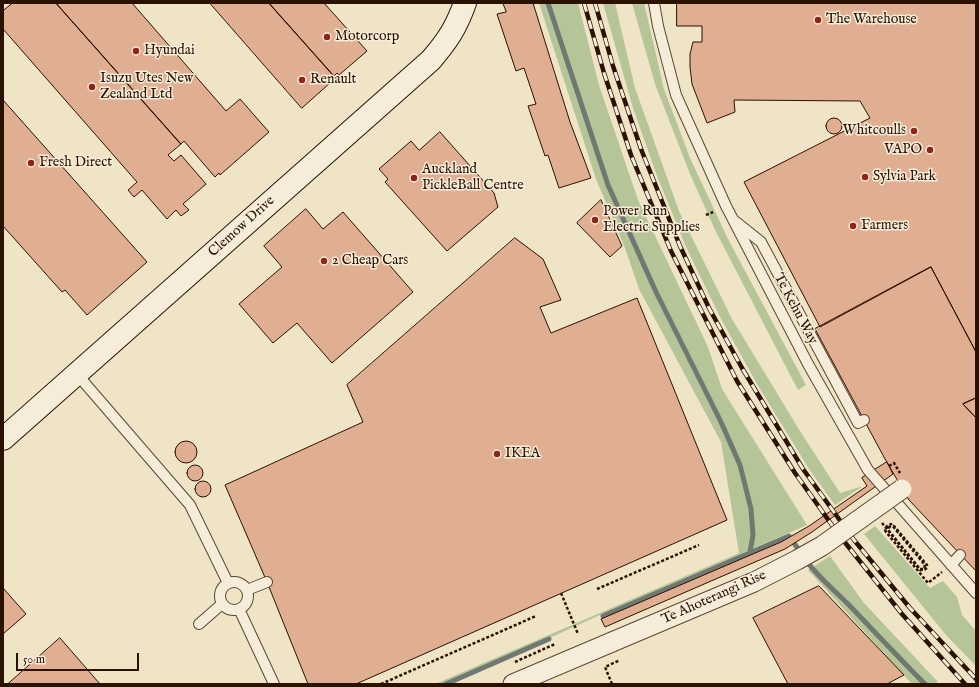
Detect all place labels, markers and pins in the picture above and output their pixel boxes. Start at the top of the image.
place label: The Warehouse [826,12,917,28]
marker: The Warehouse [813,15,823,25]
place label: Motorcorp [335,29,399,45]
marker: Motorcorp [322,32,332,42]
place label: Hyundai [144,43,195,59]
marker: Hyundai [131,46,141,56]
place label: Isuzu Utes New Zealand Ltd [100,71,193,104]
place label: Renault [310,72,356,88]
marker: Renault [297,75,307,85]
marker: Isuzu Utes New Zealand Ltd [87,82,97,92]
place label: Whitcoulls [843,123,906,139]
marker: Whitcoulls [909,126,919,136]
place label: VAPO [884,142,922,158]
marker: VAPO [925,145,935,155]
place label: Fresh Direct [39,155,112,171]
marker: Fresh Direct [26,158,36,168]
place label: Auckland PickleBall Centre [422,162,524,194]
place label: Sylvia Park [873,169,936,185]
marker: Sylvia Park [860,172,870,182]
marker: Auckland PickleBall Centre [409,173,419,183]
place label: Power Run Electric Supplies [603,204,700,236]
marker: Power Run Electric Supplies [590,215,600,225]
place label: Farmers [861,218,908,234]
marker: Farmers [848,221,858,231]
place label: 2 Cheap Cars [332,253,408,269]
marker: 2 Cheap Cars [319,256,329,266]
place label: IKEA [505,446,540,462]
marker: IKEA [492,449,502,459]

